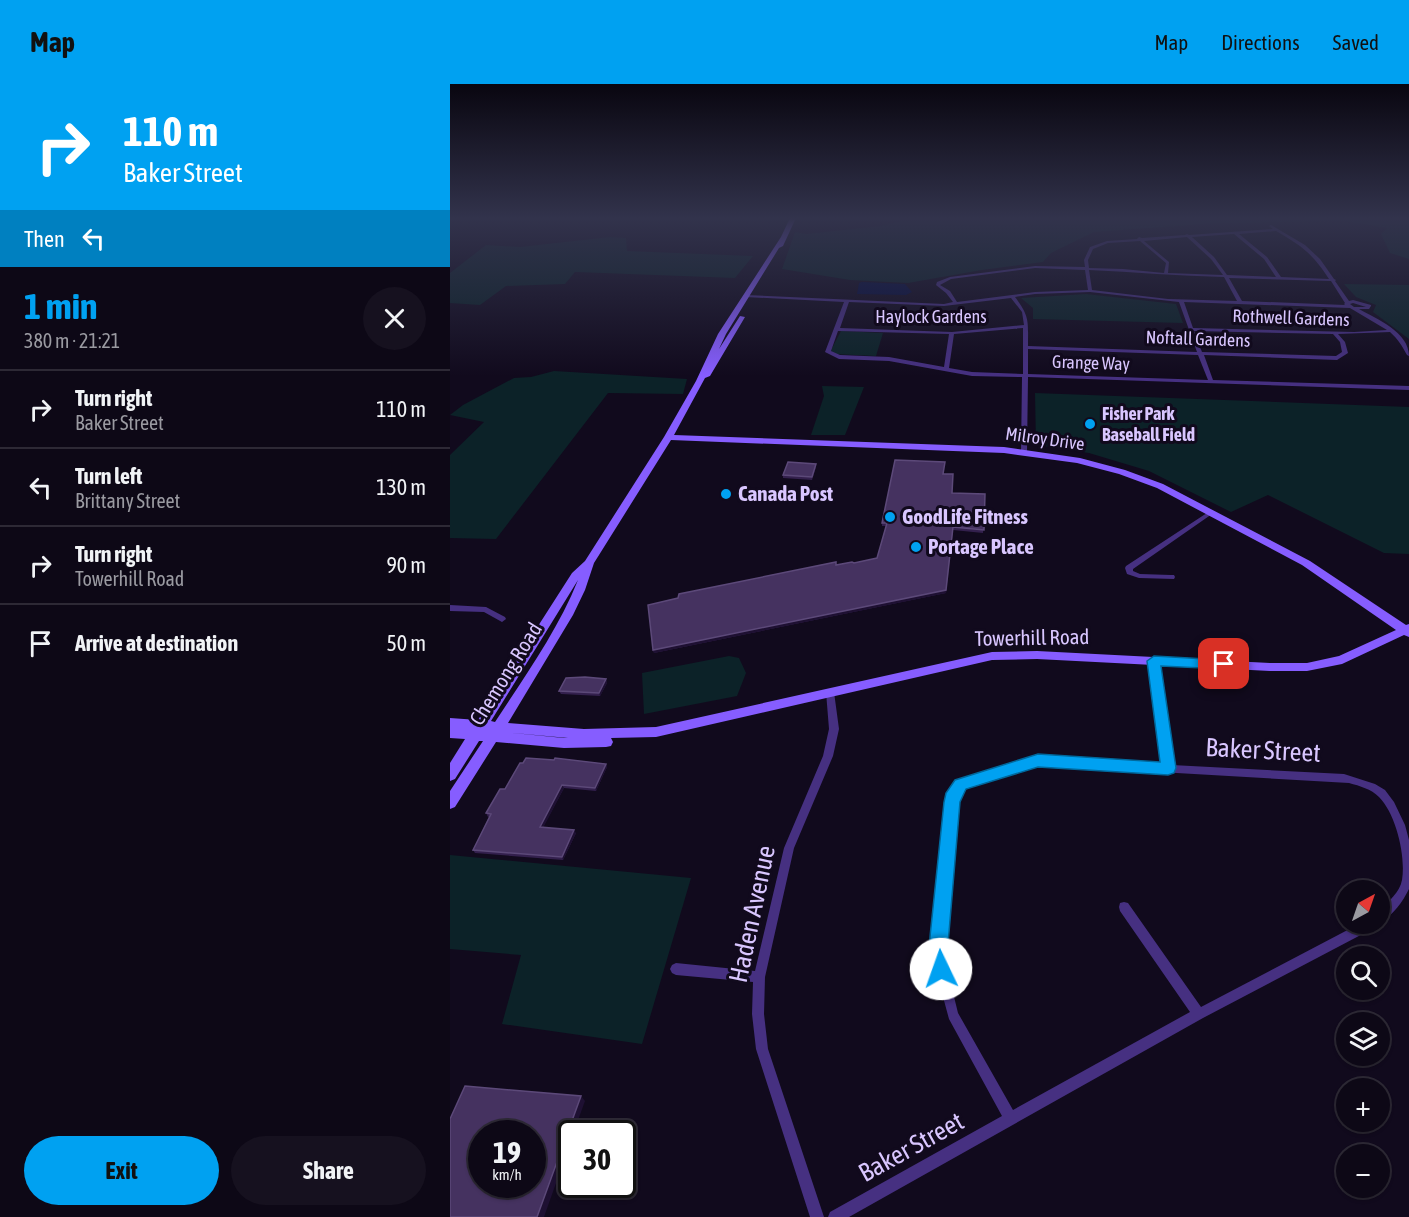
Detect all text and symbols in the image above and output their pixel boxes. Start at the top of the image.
text: Map [30,26,75,58]
text: Map [1154,30,1188,54]
text: Directions [1221,30,1300,54]
text: Saved [1333,30,1379,54]
text: 110 m [123,107,218,155]
icon: right [24,108,102,186]
text: Baker Street [123,157,243,188]
icon: left [77,222,110,255]
text: Then [24,226,65,252]
text: 1 min [24,285,98,327]
button: close [363,287,426,350]
street label: Rothwell Gardens [1232,305,1350,330]
street label: Haylock Gardens [875,306,987,327]
street label: Noftall Gardens [1145,326,1251,351]
text: 380 m · 21:21 [24,329,120,352]
street label: Grange Way [1052,351,1130,374]
text: Turn right [75,385,152,411]
icon: right [24,393,57,426]
text: 110 m [376,396,426,422]
place label: Fisher Park Baseball Field [1102,403,1195,445]
text: Baker Street [75,411,164,434]
marker: Fisher Park Baseball Field [1083,417,1097,431]
street label: Milroy Drive [1004,423,1086,454]
text: Turn left [75,463,142,489]
icon: left [24,471,57,504]
text: 130 m [376,474,426,500]
place label: Canada Post [738,481,833,505]
marker: Canada Post [719,487,733,501]
text: Brittany Street [75,489,180,512]
place label: GoodLife Fitness [902,504,1028,528]
marker: GoodLife Fitness [883,510,897,524]
place label: Portage Place [928,534,1034,558]
marker: Portage Place [909,540,923,554]
text: Turn right [75,541,152,567]
icon: right [24,549,57,582]
text: 90 m [386,552,426,578]
text: Towerhill Road [75,567,184,590]
street label: Chemong Road [464,618,546,729]
street label: Towerhill Road [974,624,1090,650]
icon: arrive [24,627,57,660]
text: Arrive at destination [75,630,238,656]
text: 50 m [386,630,426,656]
pin [1198,638,1249,689]
icon: arrive [1207,647,1240,680]
street label: Baker Street [1205,732,1321,768]
street label: Haden Avenue [723,843,781,985]
north arrow [1336,880,1390,934]
map controls [1336,880,1390,1198]
position arrow [909,937,973,1001]
button: search [1336,946,1390,1000]
button: layers [1336,1012,1390,1066]
button: + [1336,1078,1390,1132]
street label: Baker Street [853,1106,969,1188]
speed limit sign: 30 [558,1120,636,1198]
text: 19 [493,1135,521,1169]
button: Exit [24,1136,219,1205]
button: Share [231,1136,426,1205]
button: − [1336,1144,1390,1198]
text: km/h [492,1166,522,1183]

